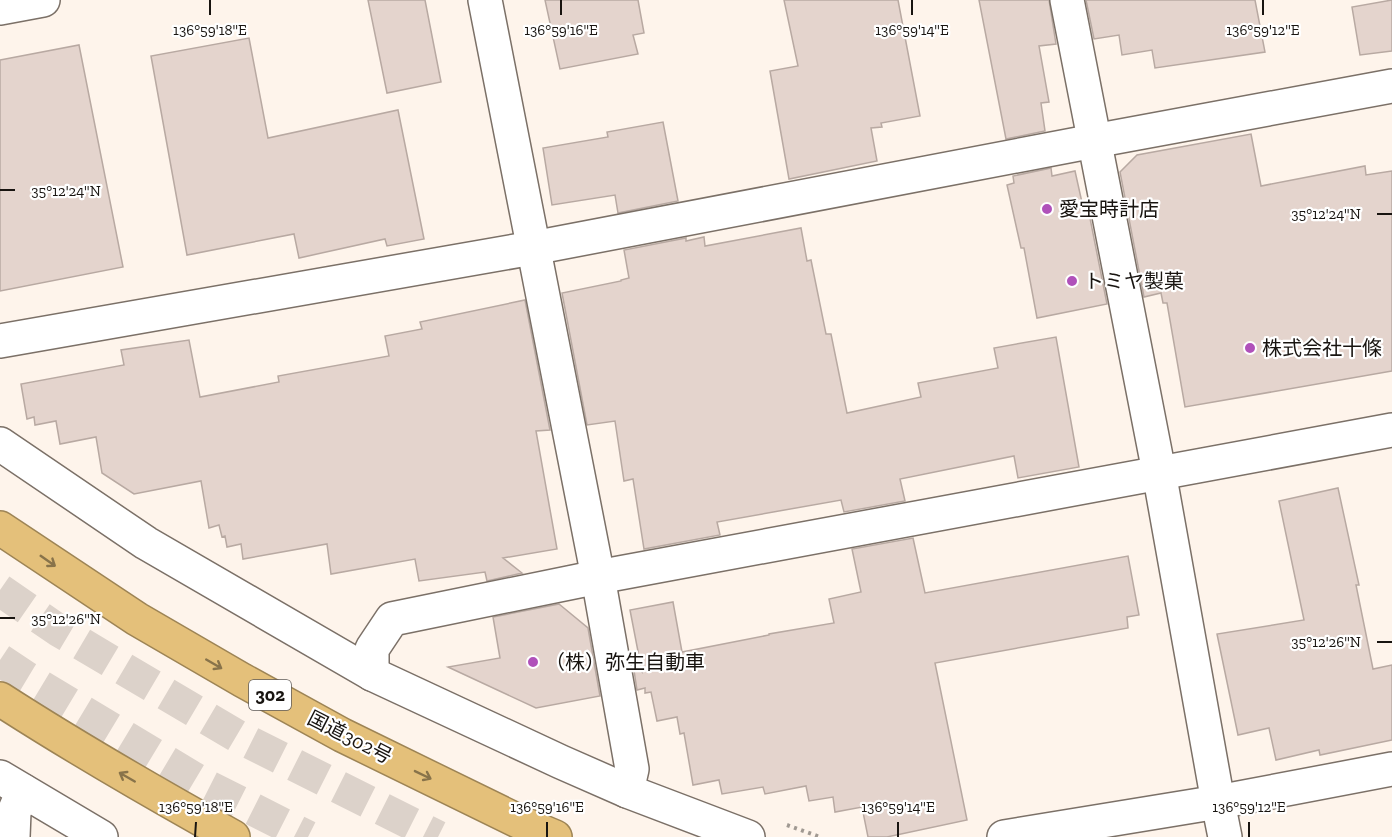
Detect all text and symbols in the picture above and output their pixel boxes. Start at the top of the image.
text: 136°59'18"E [173,21,247,39]
text: 136°59'16"E [524,21,598,39]
text: 136°59'14"E [875,21,949,39]
text: 136°59'12"E [1226,21,1300,39]
text: 35°12'24"N [31,182,101,200]
place label: 愛宝時計店 [1059,197,1159,221]
marker: 愛宝時計店 [1040,202,1054,216]
text: 35°12'24"N [1291,205,1361,223]
place label: トミヤ製菓 [1084,269,1184,293]
marker: トミヤ製菓 [1065,274,1079,288]
place label: 株式会社十條 [1262,336,1382,360]
marker: 株式会社十條 [1243,341,1257,355]
one-way arrow [40,555,56,567]
text: 35°12'26"N [31,610,101,628]
text: 35°12'26"N [1291,633,1361,651]
place label: （株）弥生自動車 [545,650,705,674]
marker: （株）弥生自動車 [526,655,540,669]
one-way arrow [205,658,222,670]
road number: 302 [249,680,291,710]
street label: 国道302号 [304,706,396,768]
one-way arrow [414,769,432,781]
one-way arrow [119,771,136,783]
text: 136°59'18"E [159,798,233,816]
text: 136°59'16"E [510,798,584,816]
text: 136°59'14"E [861,798,935,816]
text: 136°59'12"E [1212,798,1286,816]

